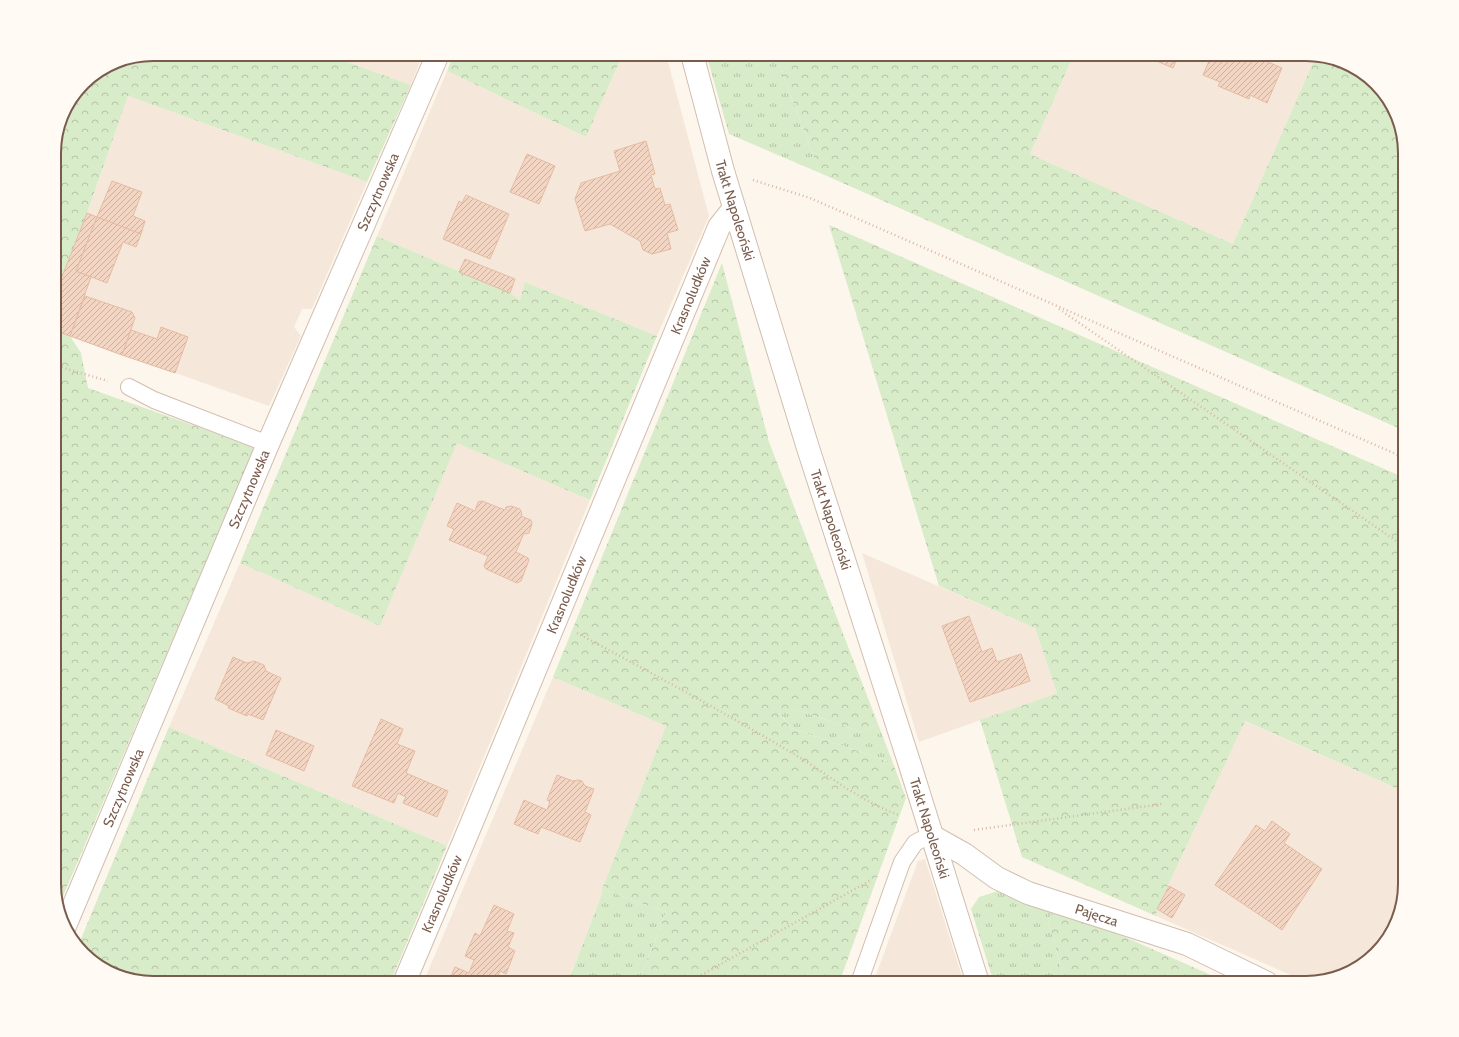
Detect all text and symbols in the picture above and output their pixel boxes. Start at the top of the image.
street label: Szczytnowska [353,150,403,234]
street label: Trakt Napoleoński [711,158,759,263]
street label: Krasnoludków [667,254,715,337]
street label: Szczytnowska [224,447,274,531]
street label: Trakt Napoleoński [806,467,856,572]
street label: Krasnoludków [542,553,591,636]
street label: Szczytnowska [99,746,148,830]
street label: Trakt Napoleoński [906,776,954,881]
street label: Krasnoludków [417,852,466,935]
street label: Pajęcza [1073,900,1121,930]

